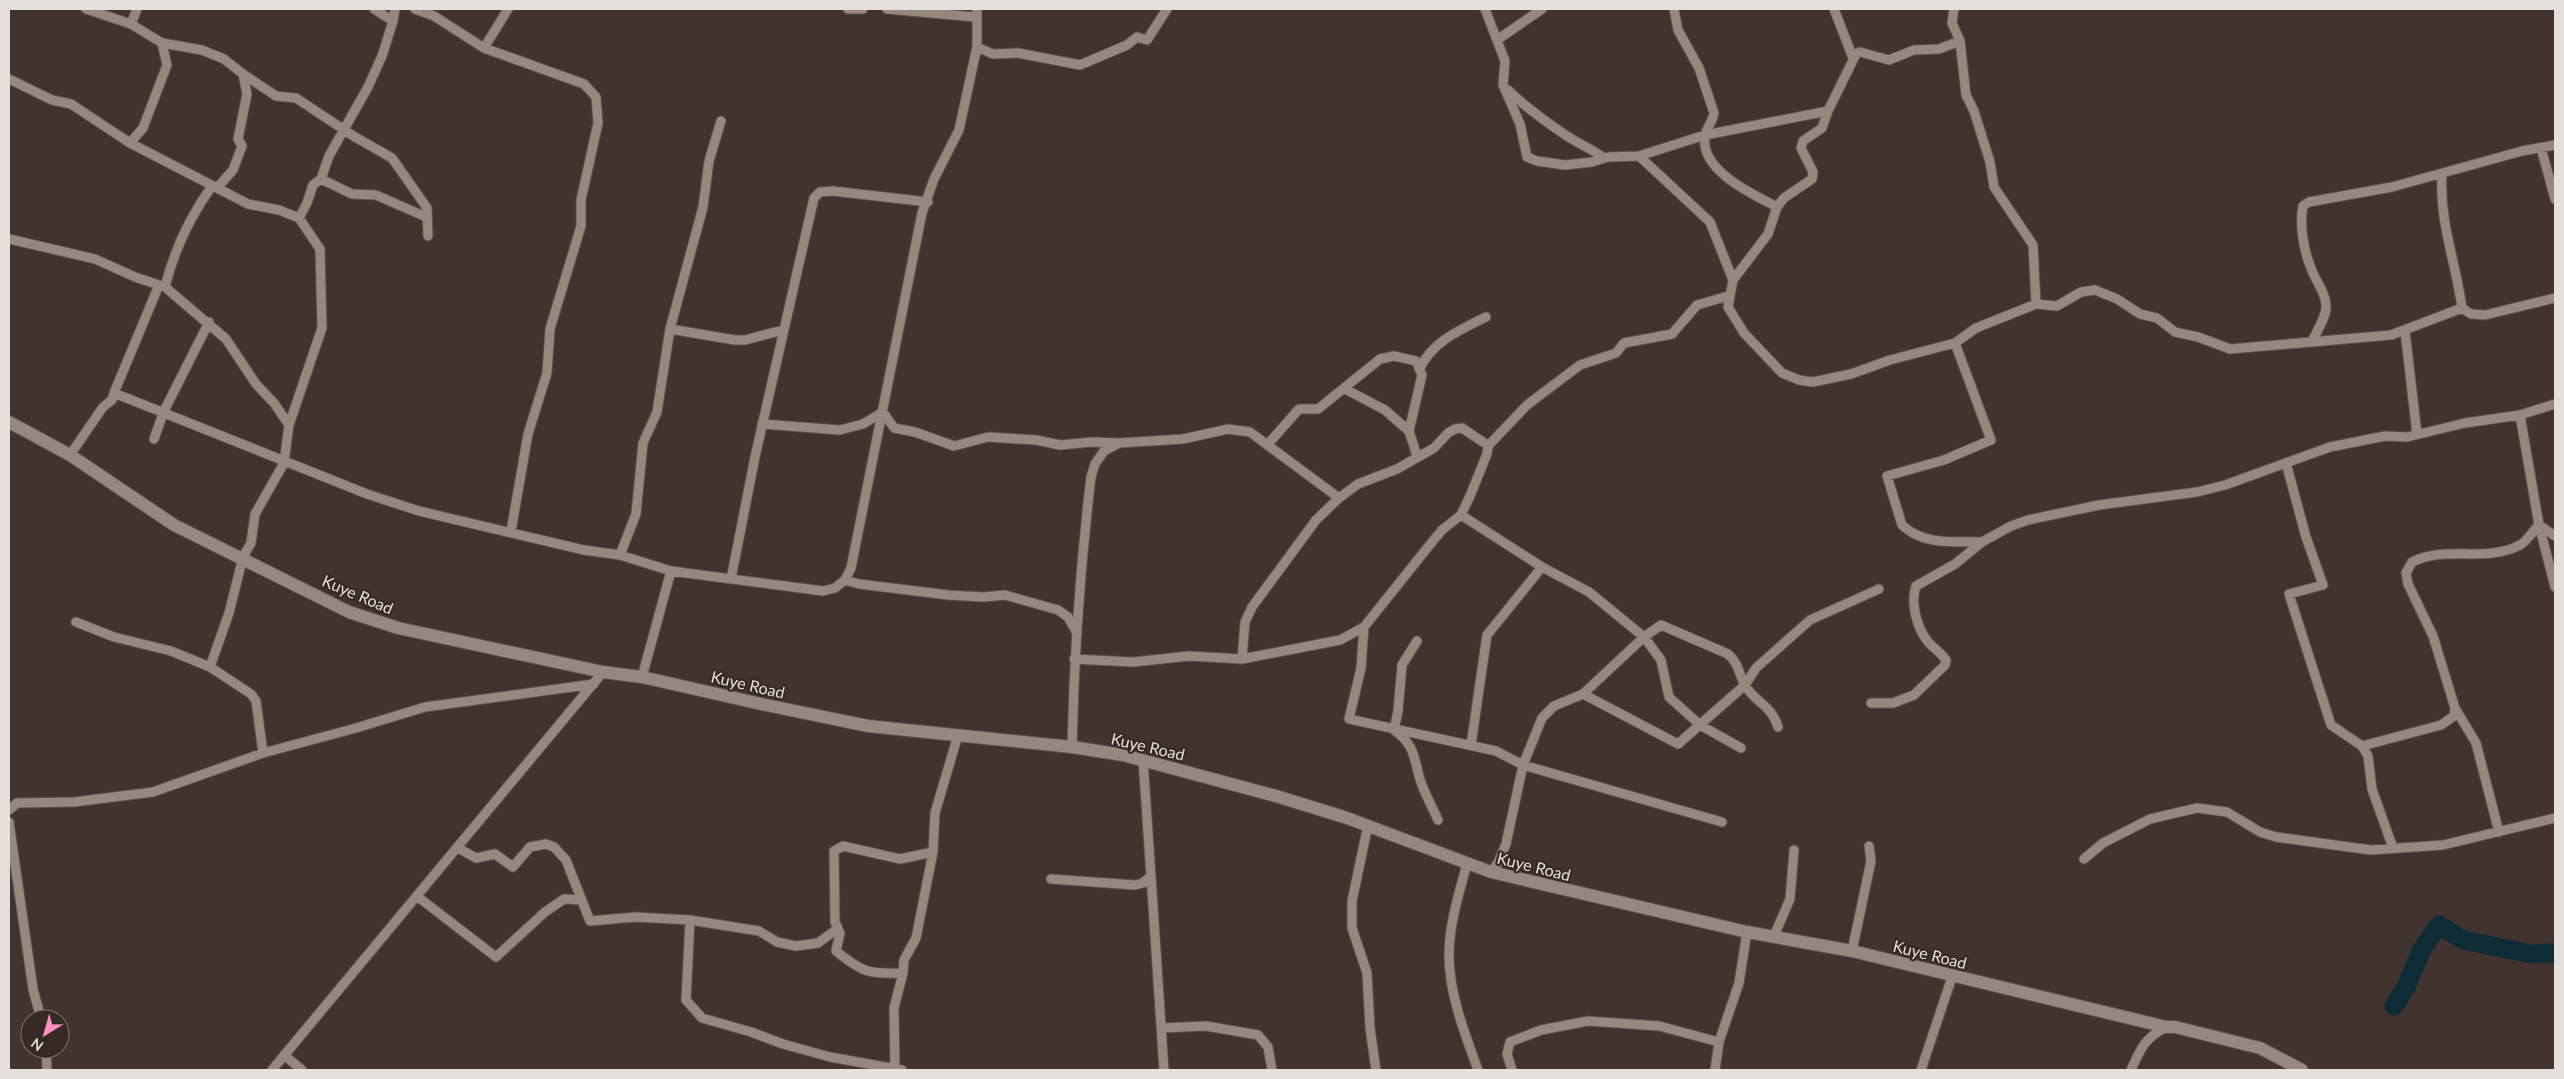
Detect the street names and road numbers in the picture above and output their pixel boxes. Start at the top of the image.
street label: Kuye Road [320,571,396,617]
street label: Kuye Road [709,666,787,702]
street label: Kuye Road [1109,728,1187,764]
street label: Kuye Road [1495,848,1573,884]
street label: Kuye Road [1891,936,1969,972]

